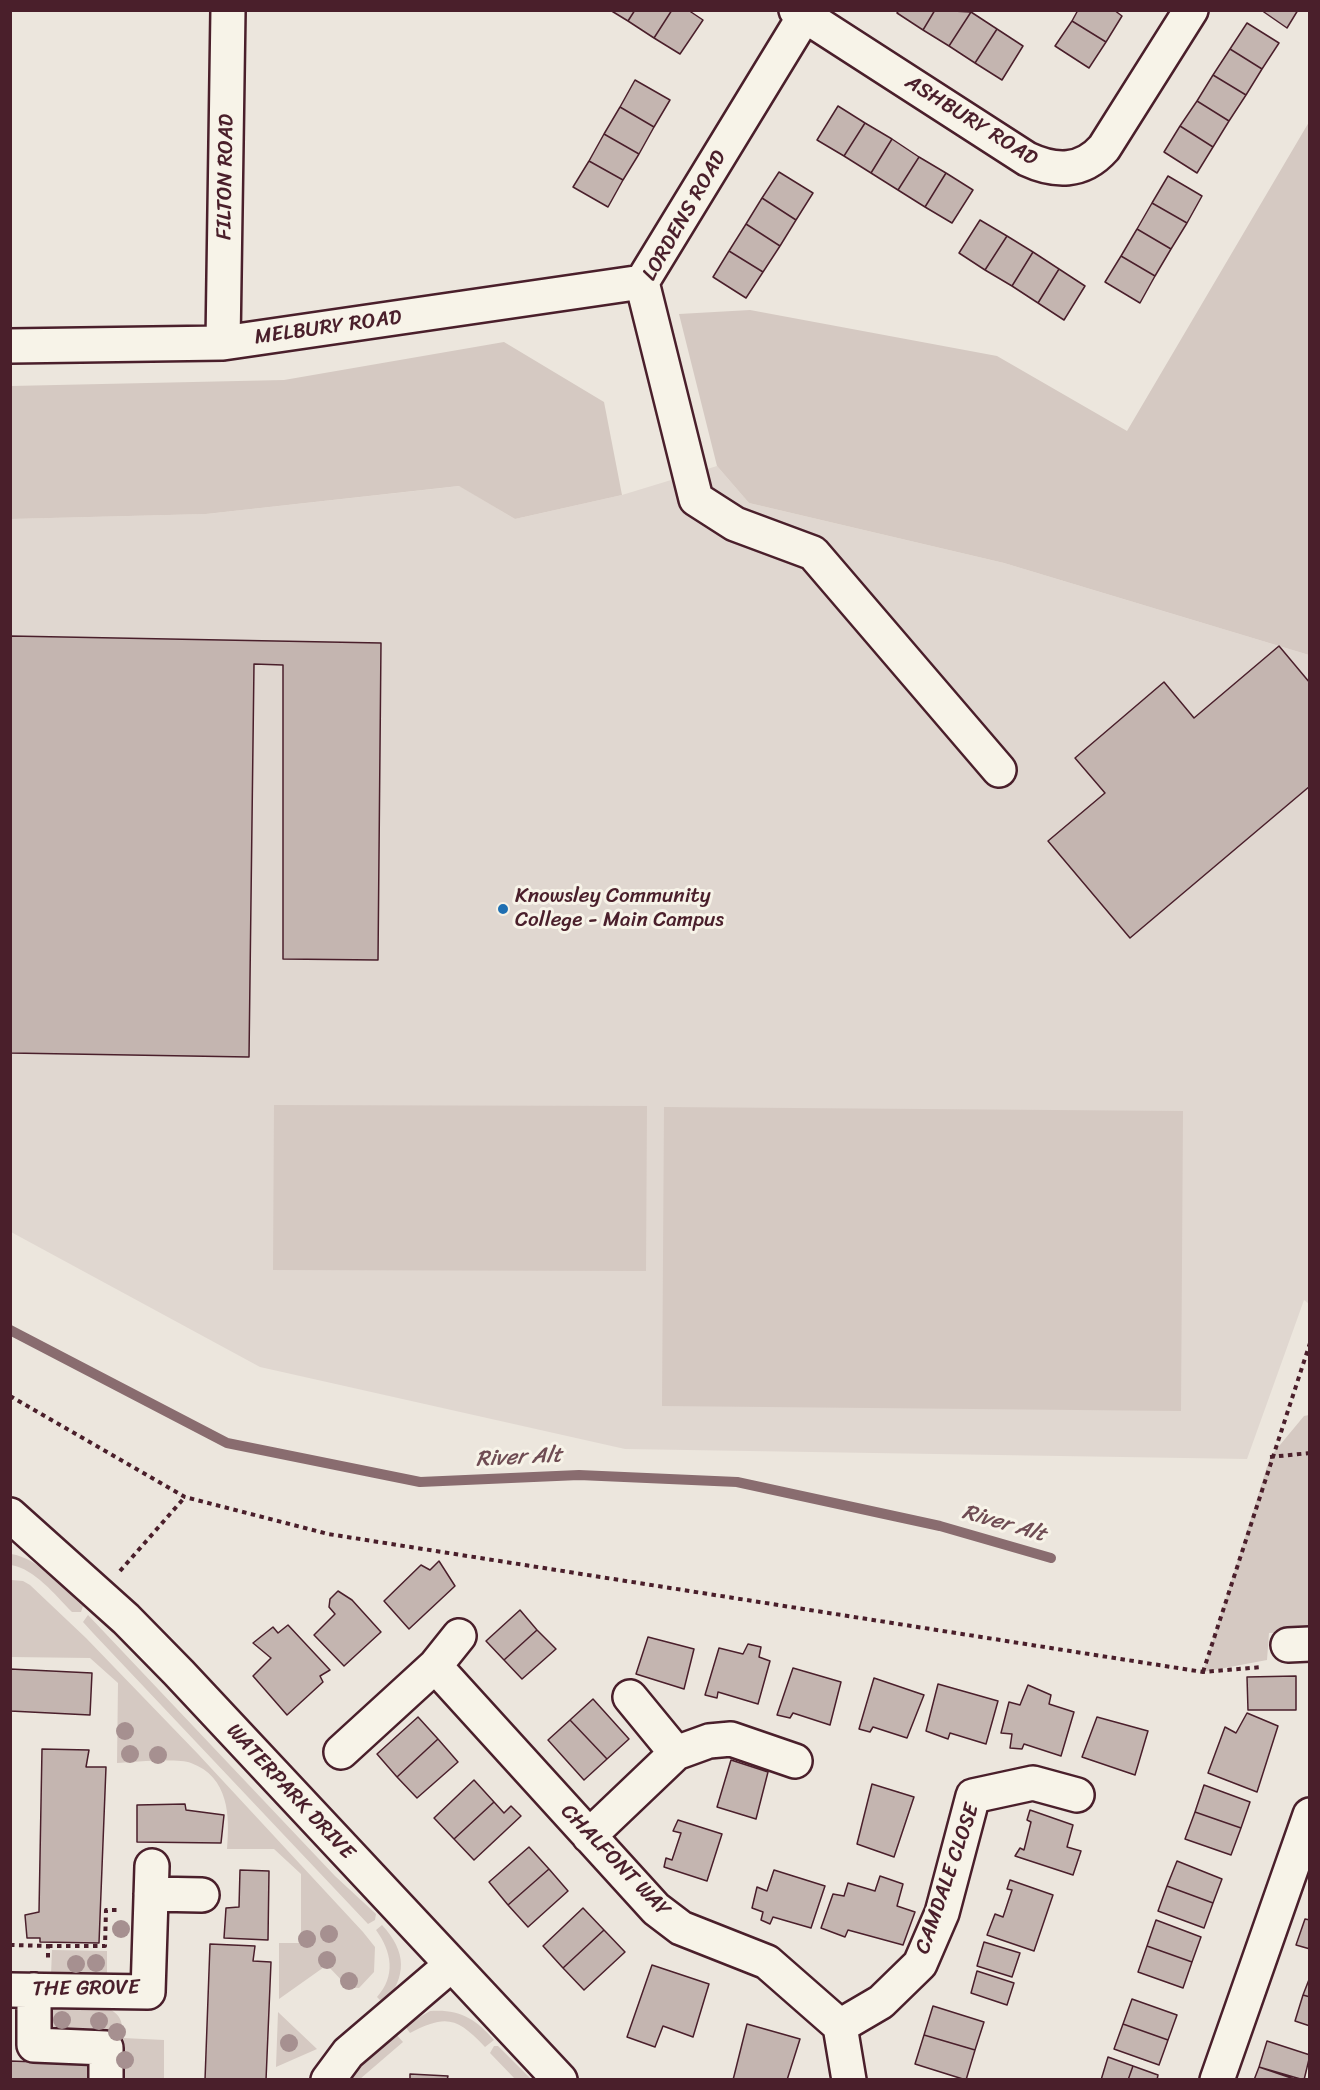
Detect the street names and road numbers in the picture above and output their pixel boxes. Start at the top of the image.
street label: ASHBURY ROAD [900,70,1042,172]
street label: FILTON ROAD [212,114,240,240]
street label: LORDENS ROAD [638,146,732,286]
street label: MELBURY ROAD [253,305,403,351]
street label: WATERPARK DRIVE [221,1719,359,1865]
street label: CHALFONT WAY [555,1799,675,1923]
street label: CAMDALE CLOSE [911,1801,985,1957]
street label: THE GROVE [32,1975,140,2003]

